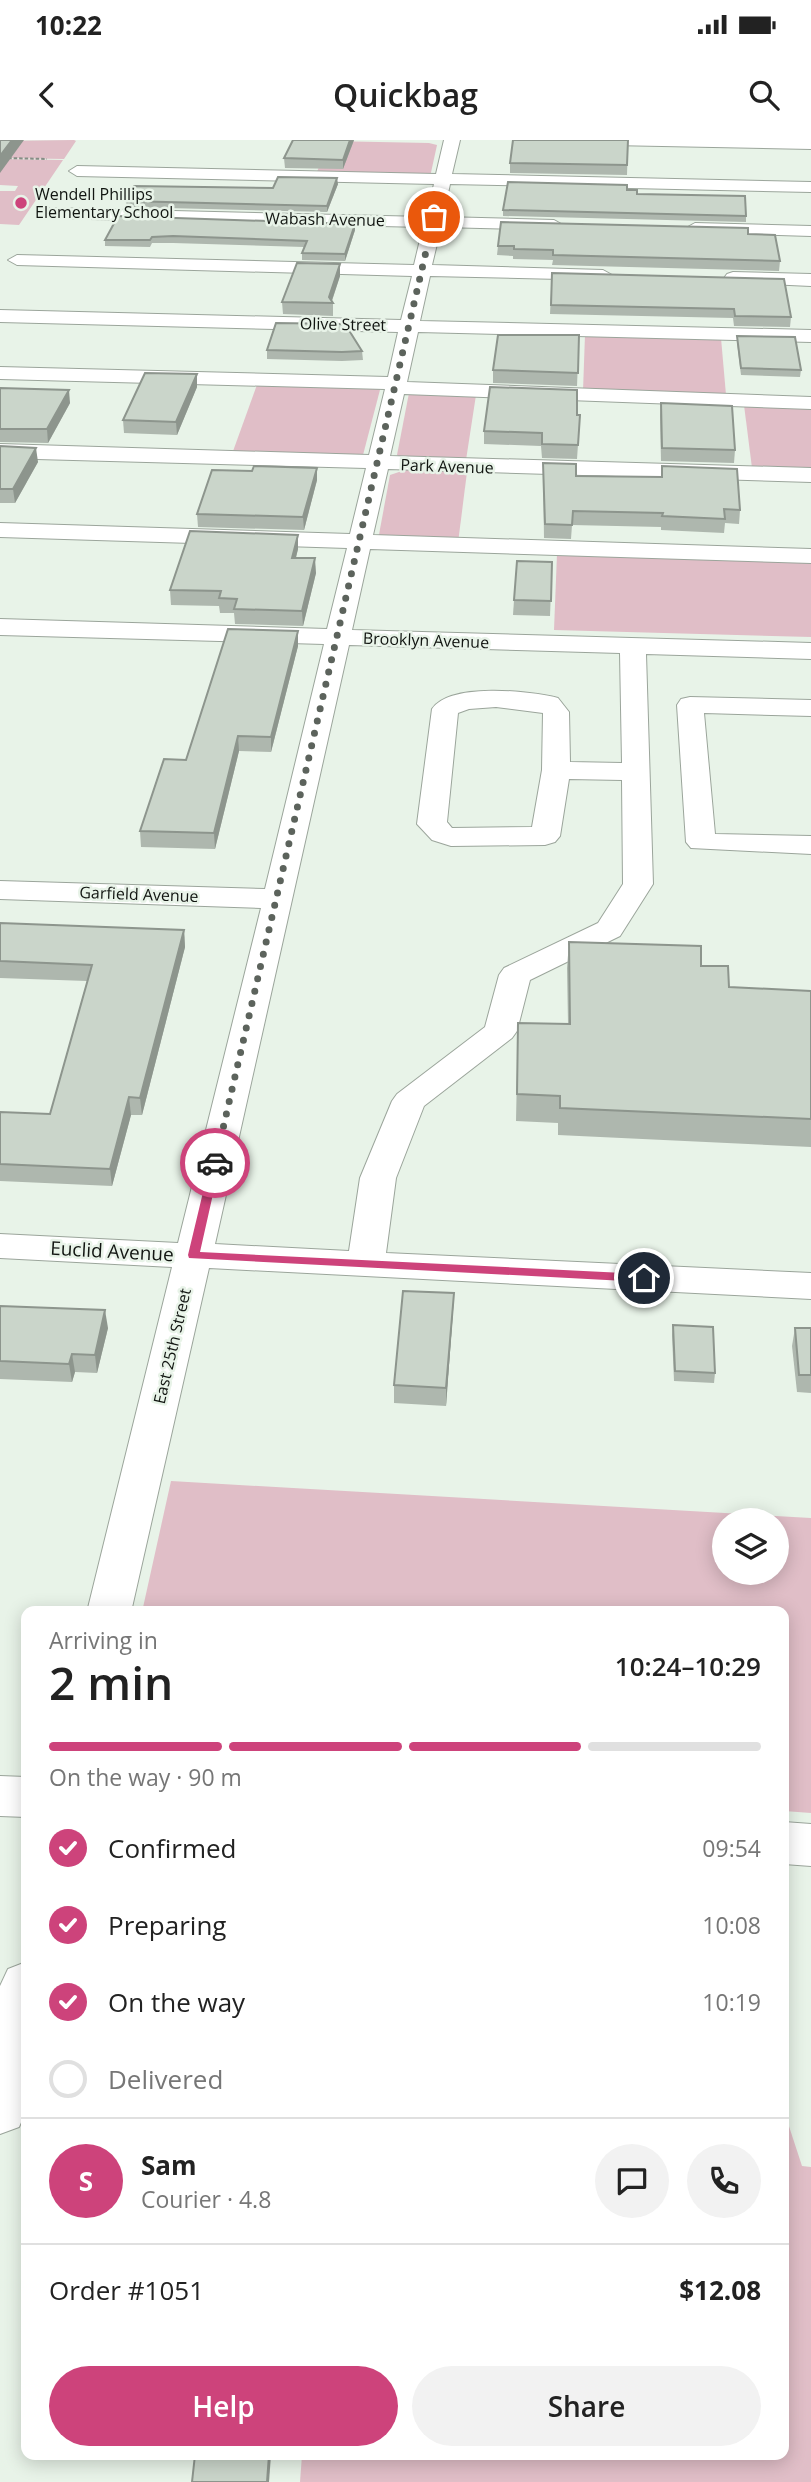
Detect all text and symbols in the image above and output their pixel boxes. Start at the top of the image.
text: 10:22 [35,7,102,43]
text: Quickbag [333,73,478,116]
icon: back [28,76,66,114]
icon: search [745,76,783,114]
place label: Wendell Phillips Elementary School [35,183,173,223]
pin [404,187,464,247]
marker: Wendell Phillips Elementary School [13,195,29,211]
icon: bag [415,198,453,236]
street label: Wabash Avenue [265,207,385,231]
street label: Olive Street [300,312,387,336]
street label: Park Avenue [400,453,494,479]
street label: Brooklyn Avenue [363,627,489,653]
street label: Garfield Avenue [79,881,199,907]
courier [180,1128,250,1198]
icon: car [196,1144,234,1182]
street label: Euclid Avenue [50,1235,174,1267]
pin [614,1248,674,1308]
icon: home [625,1259,663,1297]
street label: East 25th Street [148,1286,196,1406]
map controls [712,1508,789,1585]
button: layers [712,1508,789,1585]
text: Arriving in [49,1624,158,1656]
text: 10:24–10:29 [615,1648,761,1684]
text: 2 min [49,1651,173,1713]
text: On the way · 90 m [49,1761,242,1793]
icon: check [49,1829,87,1867]
text: Confirmed [108,1830,236,1866]
text: 09:54 [702,1832,761,1864]
icon: check [49,1906,87,1944]
text: Preparing [108,1907,226,1943]
text: 10:08 [702,1909,761,1941]
icon: check [49,1983,87,2021]
text: On the way [108,1984,245,2020]
text: 10:19 [702,1986,761,2018]
text: Delivered [108,2061,223,2097]
button: chat [595,2144,669,2218]
button: phone [687,2144,761,2218]
text: Sam [141,2147,197,2183]
text: S [79,2163,93,2199]
text: Courier · 4.8 [141,2183,271,2215]
text: Order #1051 [49,2272,204,2308]
text: $12.08 [679,2272,761,2308]
button: Help [49,2366,398,2446]
button: Share [412,2366,761,2446]

